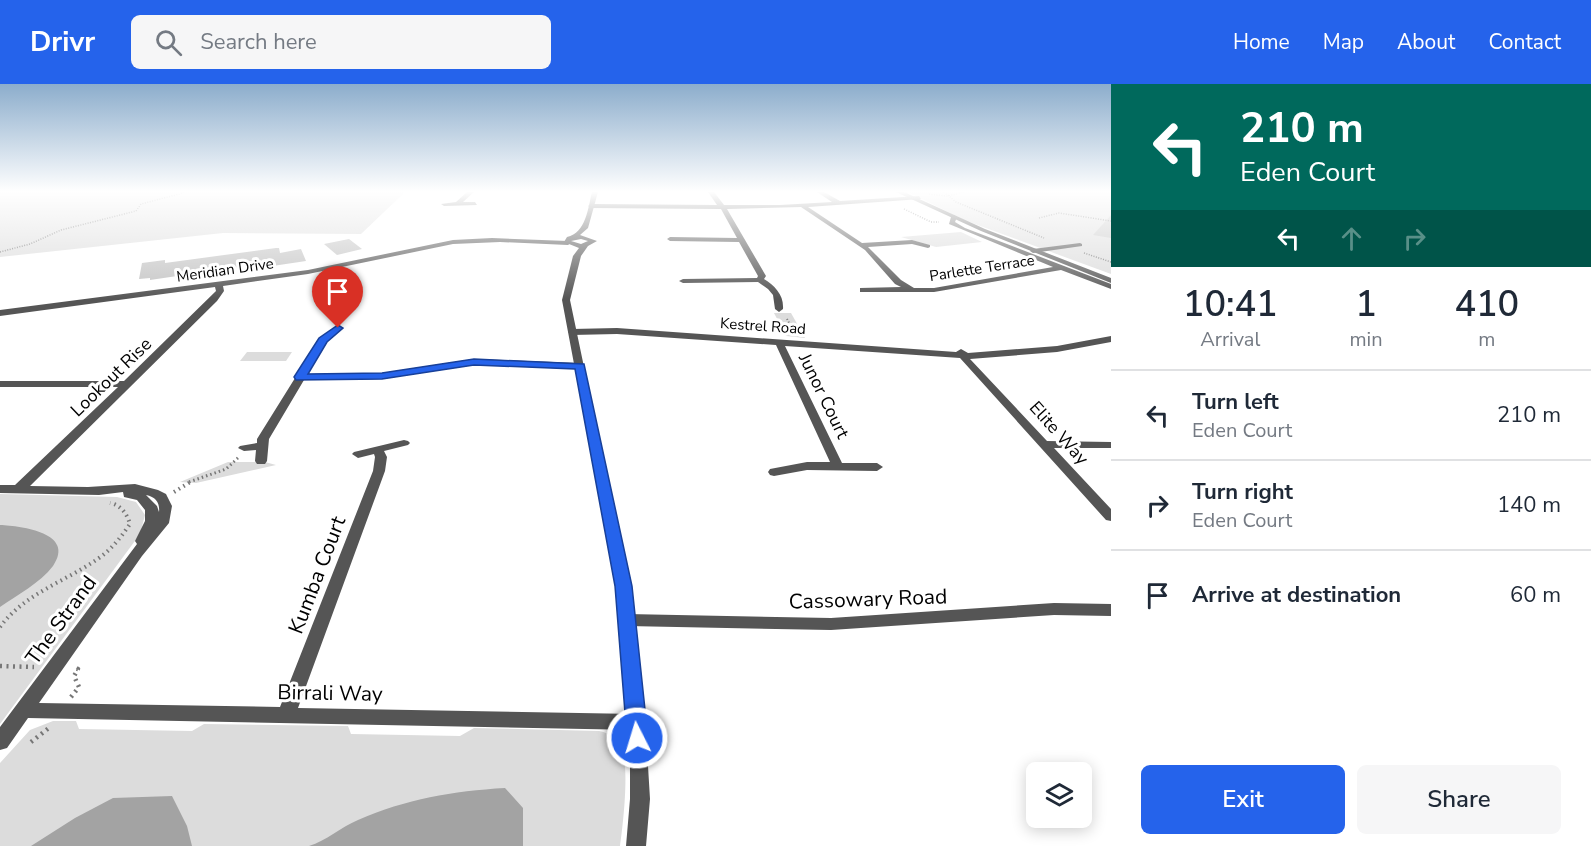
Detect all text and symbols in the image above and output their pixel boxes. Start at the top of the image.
search box [131,15,551,69]
text: Drivr [30,23,95,61]
icon: search [152,26,185,59]
text: Search here [200,27,317,57]
text: Home [1233,28,1290,56]
text: Map [1323,28,1364,56]
text: About [1397,28,1455,56]
text: Contact [1488,28,1561,56]
text: 210 m [1240,100,1364,157]
icon: left [1141,108,1219,186]
text: Eden Court [1240,154,1375,191]
icon: left [1272,222,1305,255]
icon: ahead [1335,222,1368,255]
icon: right [1398,222,1431,255]
street label: Parlette Terrace [928,250,1036,286]
street label: Meridian Drive [175,253,275,287]
pin [312,266,363,328]
icon: arrive [321,275,354,308]
text: 10:41 [1183,280,1278,329]
text: 1 [1355,280,1377,329]
text: 410 [1454,280,1519,329]
street label: Kestrel Road [719,313,807,339]
text: Arrival [1200,326,1260,353]
text: min [1350,326,1383,353]
text: m [1478,326,1495,353]
street label: Lookout Rise [65,332,157,422]
street label: Junor Court [793,348,855,443]
text: Turn left [1192,387,1279,417]
street label: Elite Way [1024,396,1094,471]
icon: left [1141,399,1174,432]
text: 210 m [1497,400,1561,430]
text: Eden Court [1192,417,1292,444]
text: Turn right [1192,477,1293,507]
icon: right [1141,489,1174,522]
text: 140 m [1497,490,1561,520]
text: Eden Court [1192,507,1292,534]
street label: Kumba Court [282,512,352,638]
street label: The Strand [19,570,103,670]
icon: arrive [1141,579,1174,612]
text: Arrive at destination [1192,580,1401,610]
text: 60 m [1510,580,1561,610]
street label: Cassowary Road [788,582,948,616]
street label: Birrali Way [277,678,383,708]
position arrow [605,706,669,770]
map controls [1026,762,1092,828]
button: layers [1026,762,1092,828]
button: Exit [1141,765,1345,834]
button: Share [1357,765,1561,834]

